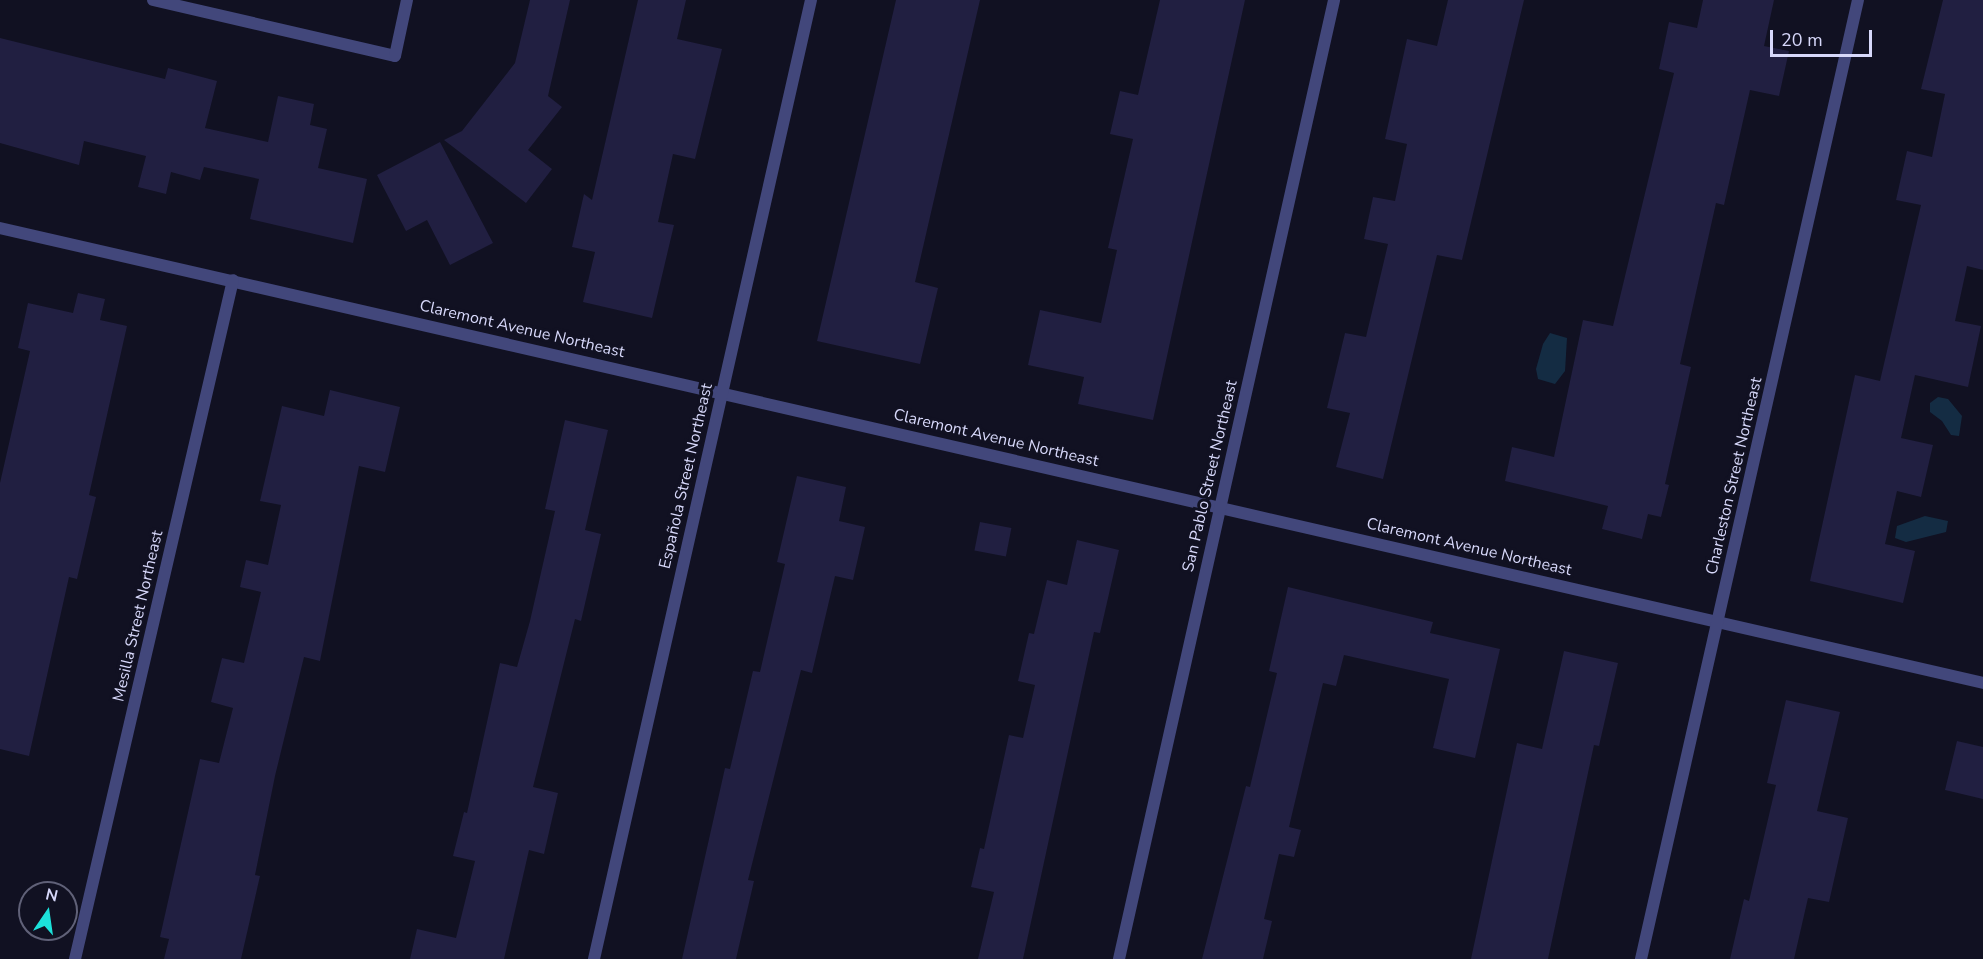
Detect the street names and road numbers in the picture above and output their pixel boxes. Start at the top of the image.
street label: Claremont Avenue Northeast [418,296,626,362]
street label: Charleston Street Northeast [1702,375,1766,577]
street label: San Pablo Street Northeast [1179,378,1241,574]
street label: Española Street Northeast [655,381,717,571]
street label: Claremont Avenue Northeast [892,405,1100,471]
street label: Claremont Avenue Northeast [1365,514,1573,580]
street label: Mesilla Street Northeast [109,528,167,704]

